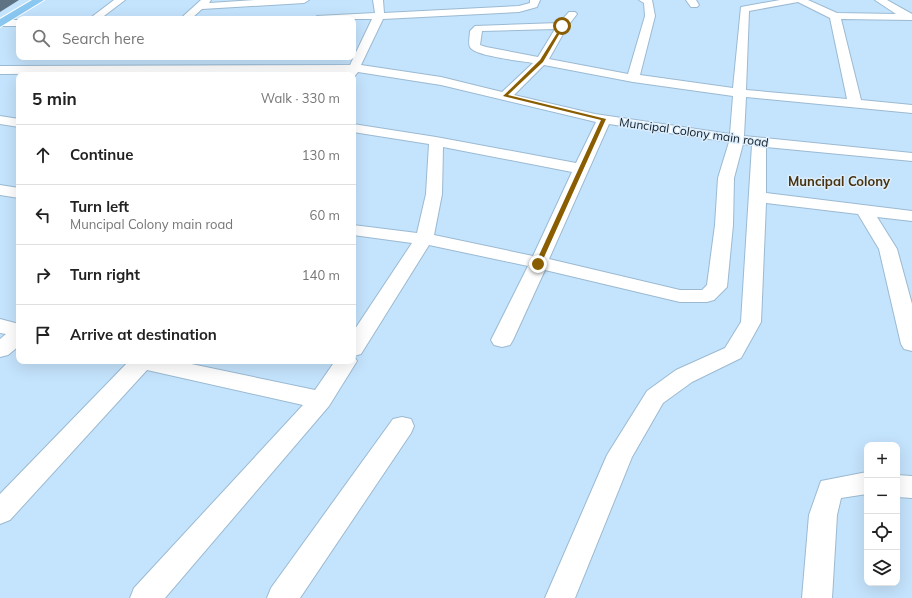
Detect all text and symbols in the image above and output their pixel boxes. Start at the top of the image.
search box [16,16,356,60]
route start [553,17,571,35]
icon: search [30,27,52,49]
text: Search here [62,29,144,48]
text: 5 min [32,88,77,109]
text: Walk · 330 m [261,90,340,106]
street label: Muncipal Colony main road [618,114,770,150]
icon: ahead [32,144,54,166]
text: Continue [70,145,133,164]
text: 130 m [302,147,340,163]
district label: Muncipal Colony [788,173,891,190]
text: Turn left [70,197,129,216]
icon: left [32,204,54,226]
text: 60 m [310,207,340,223]
text: Muncipal Colony main road [70,216,233,232]
route end [529,255,547,273]
icon: right [32,264,54,286]
text: Turn right [70,265,140,284]
text: 140 m [302,267,340,283]
icon: arrive [32,324,54,346]
text: Arrive at destination [70,325,217,344]
map controls [864,442,900,586]
button: + [864,442,900,478]
button: − [864,478,900,514]
button: locate [864,514,900,550]
button: layers [864,550,900,586]

